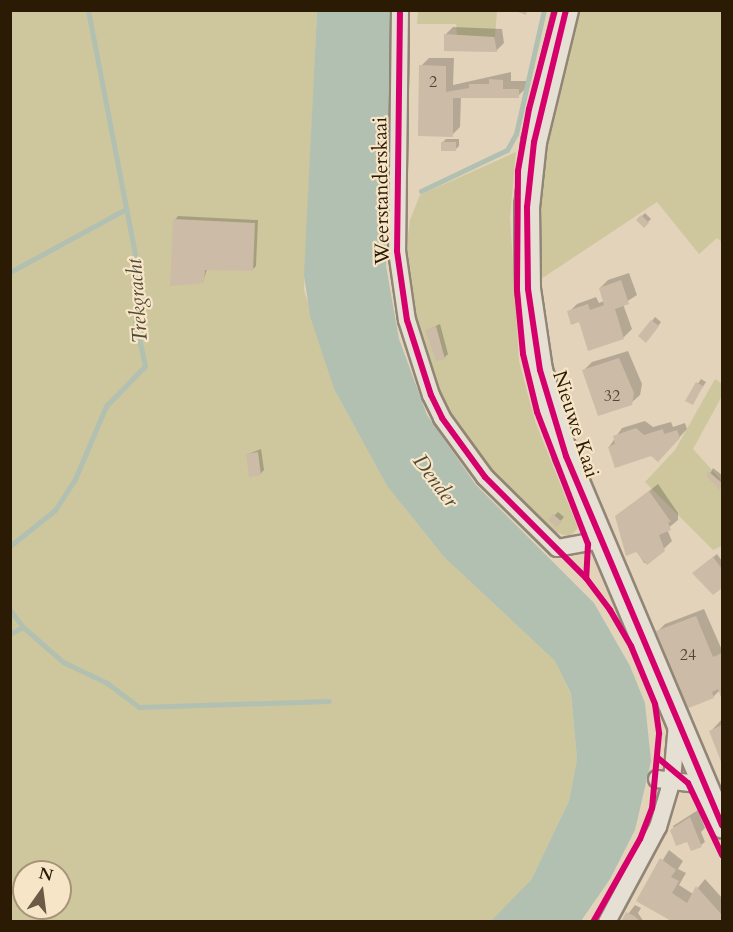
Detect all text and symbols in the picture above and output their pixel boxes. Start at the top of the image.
house number: 2 [429,72,437,92]
street label: Weerstanderskaai [368,117,394,265]
water label: Trekgracht [122,258,154,344]
street label: Nieuwe Kaai [547,367,605,481]
house number: 32 [604,386,620,406]
water label: Dender [407,449,463,513]
house number: 24 [680,645,696,665]
north arrow [12,860,72,920]
text: N [36,862,55,887]

